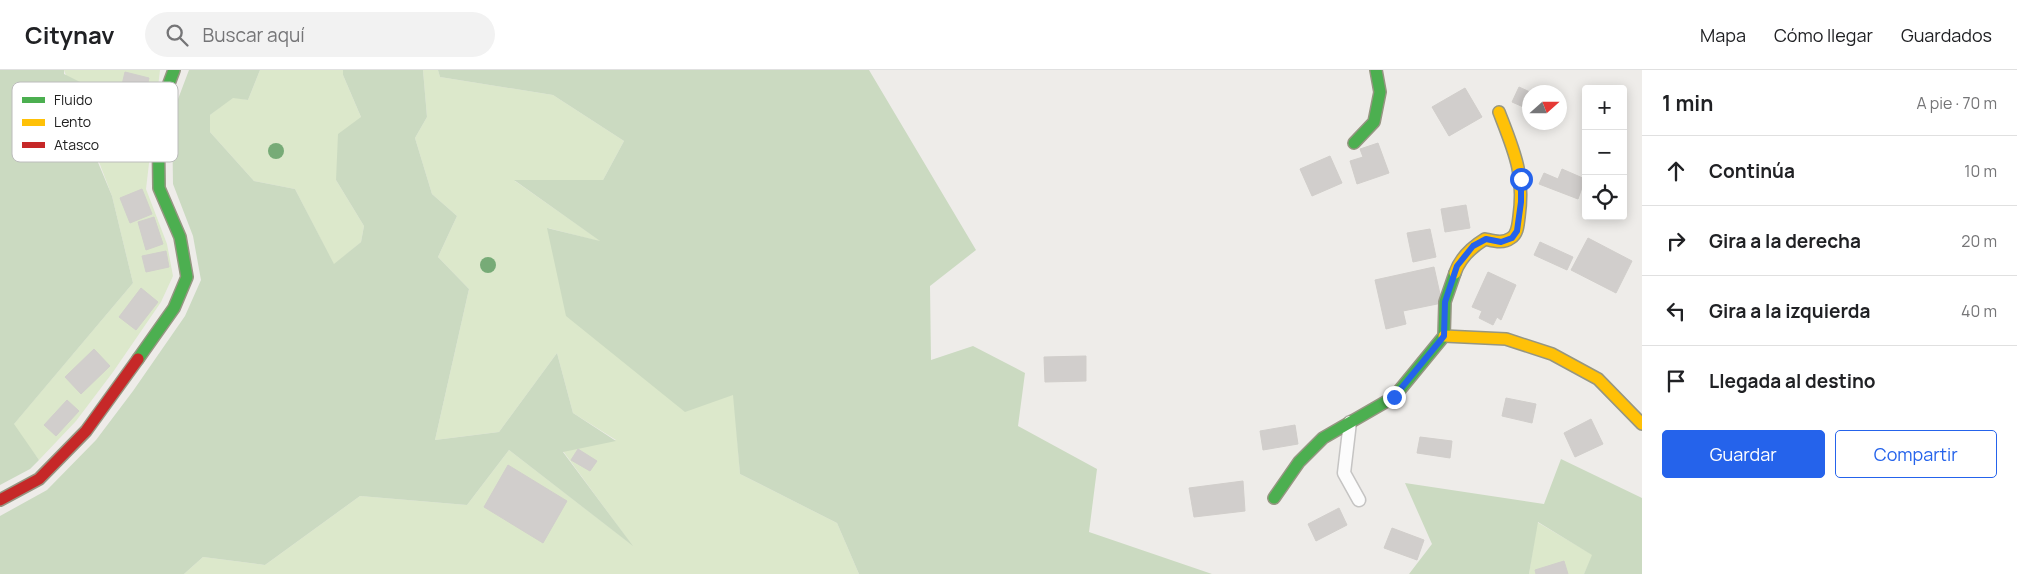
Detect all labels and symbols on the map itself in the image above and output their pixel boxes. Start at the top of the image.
legend [12,82,178,162]
north arrow [1522,85,1567,130]
text: Fluido [54,90,92,109]
text: Lento [54,112,91,131]
text: Atasco [54,135,99,154]
route start [1510,168,1533,191]
route end [1383,386,1406,409]

